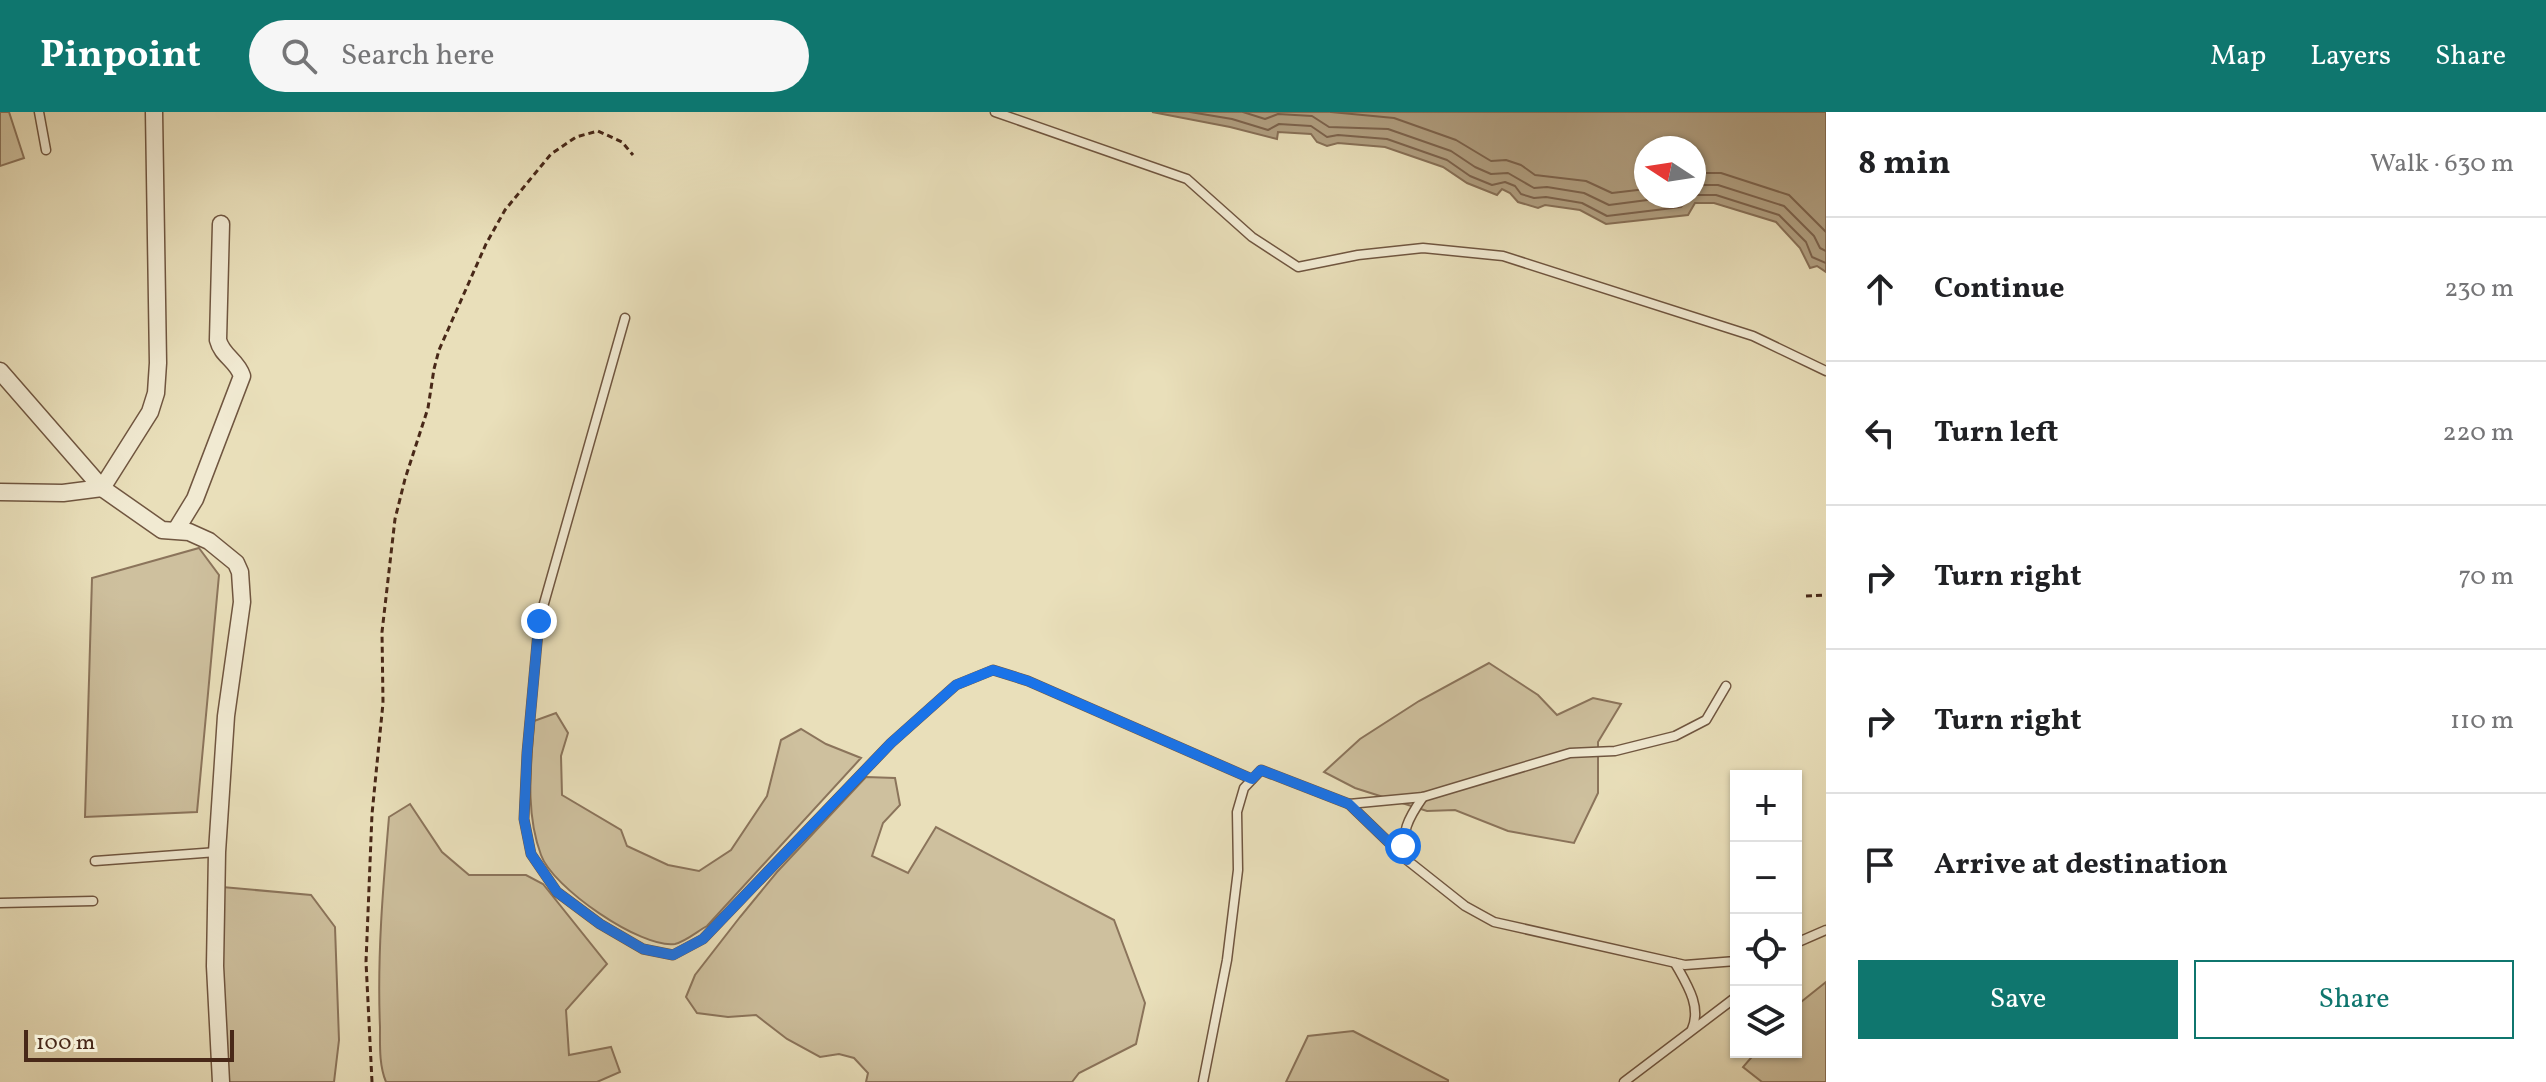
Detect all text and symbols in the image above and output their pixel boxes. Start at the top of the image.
search box [249,20,809,92]
text: Pinpoint [40,30,201,83]
icon: search [277,34,321,78]
text: Search here [341,35,494,77]
text: Map [2210,37,2266,76]
text: Layers [2310,37,2391,76]
text: Share [2435,37,2506,76]
north arrow [1634,136,1706,208]
text: 8 min [1858,141,1951,188]
text: Walk · 630 m [2370,146,2514,182]
icon: ahead [1858,267,1902,311]
text: Continue [1934,268,2065,310]
text: 230 m [2444,271,2514,307]
icon: left [1858,411,1902,455]
text: Turn left [1934,412,2058,454]
text: 220 m [2442,415,2514,451]
icon: right [1858,555,1902,599]
text: Turn right [1934,556,2082,598]
text: 70 m [2459,559,2514,595]
route end [521,603,557,639]
icon: right [1858,699,1902,743]
text: Turn right [1934,700,2082,742]
text: 110 m [2450,703,2514,739]
map controls [1730,770,1802,1058]
button: + [1730,770,1802,842]
route start [1385,828,1421,864]
button: − [1730,842,1802,914]
icon: arrive [1858,843,1902,887]
text: Arrive at destination [1934,844,2228,886]
button: locate [1730,914,1802,986]
button: Save [1858,960,2178,1039]
button: Share [2194,960,2514,1039]
button: layers [1730,986,1802,1058]
scale bar [24,1026,234,1062]
text: 100 m [36,1028,95,1059]

